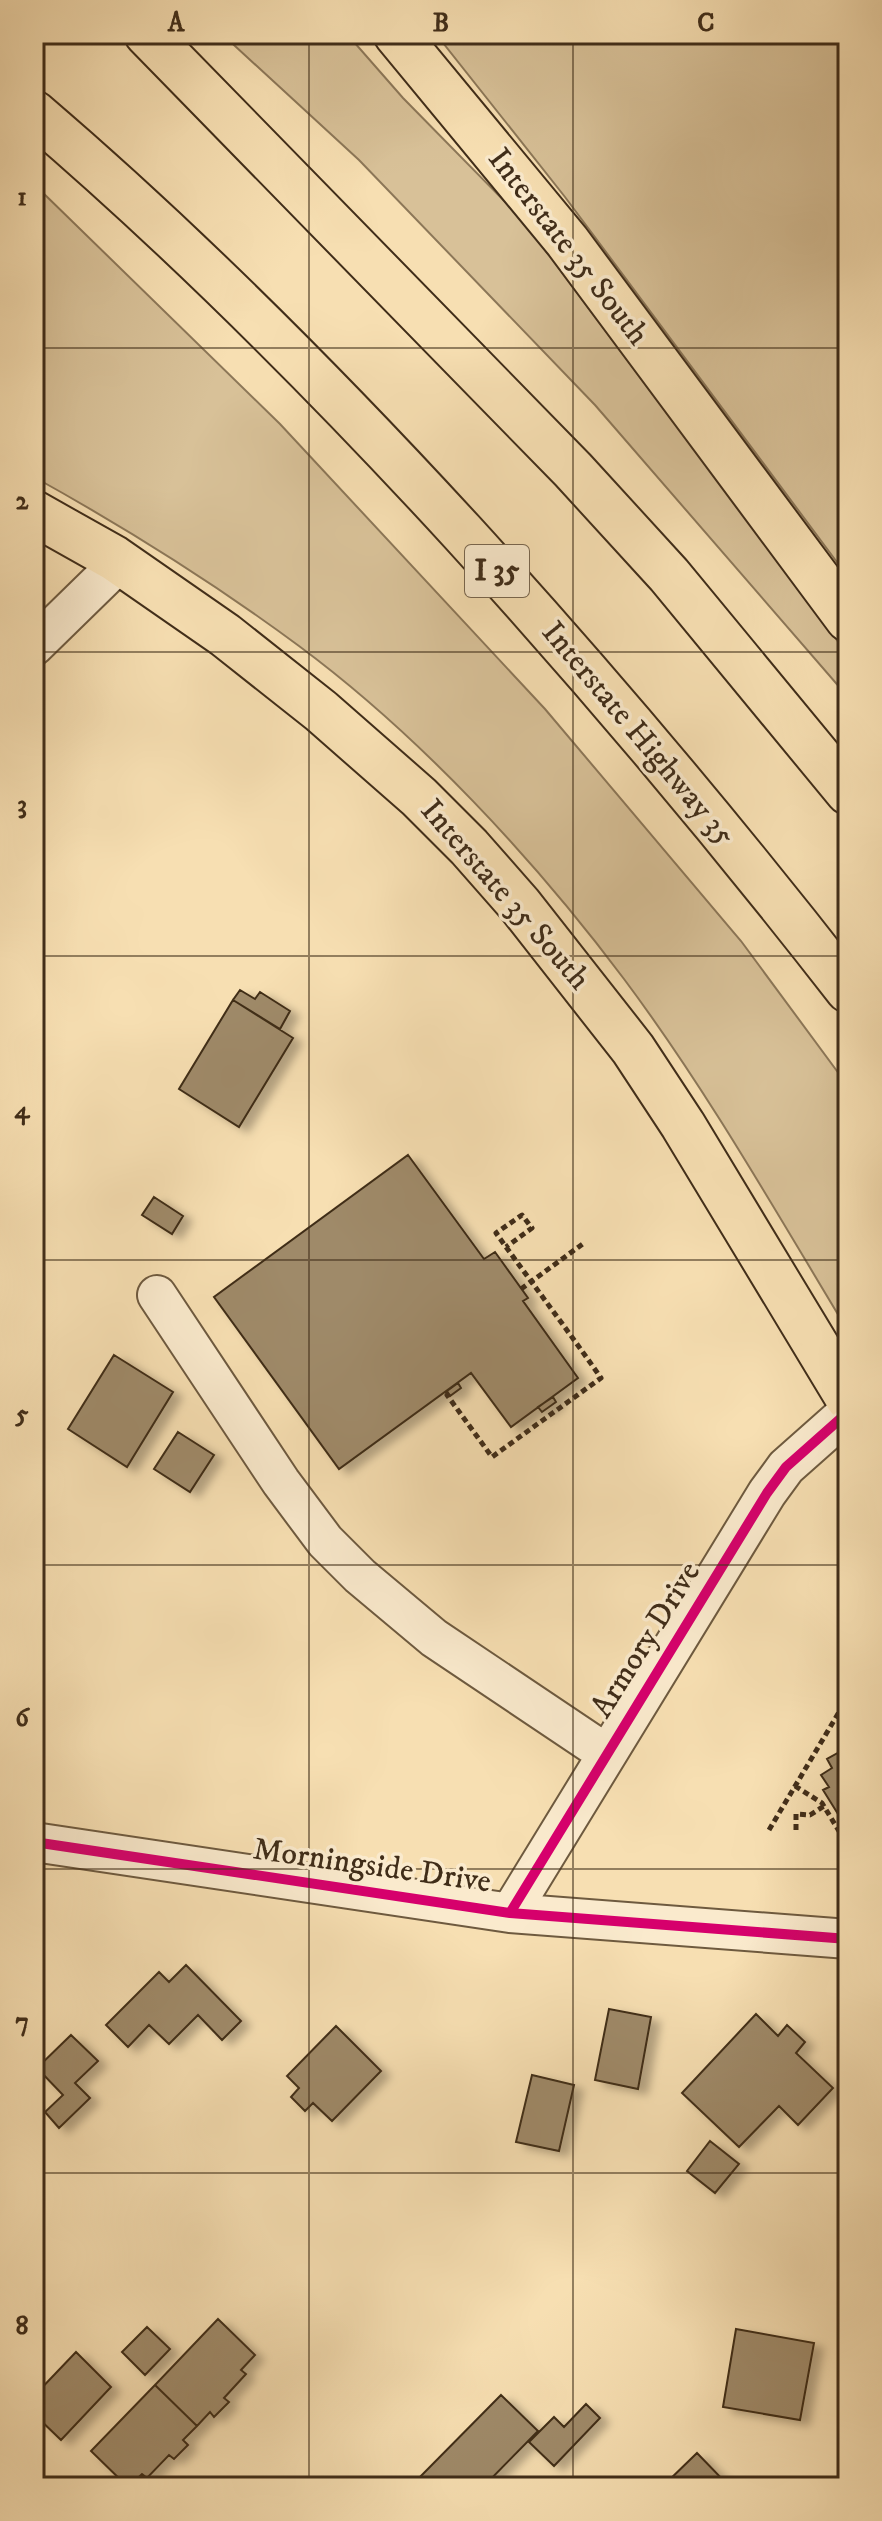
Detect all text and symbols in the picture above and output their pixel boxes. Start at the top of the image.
text: A [167,7,186,40]
text: B [433,7,449,40]
text: C [697,7,715,40]
street label: Interstate 35 South [478,140,658,354]
text: 1 [17,181,27,214]
text: 2 [16,485,30,518]
road number: I 35 [465,545,529,597]
street label: Interstate Highway 35 [532,613,744,855]
text: 3 [17,789,27,822]
street label: Interstate 35 South [411,791,599,999]
text: 4 [15,1094,31,1127]
text: 5 [15,1398,29,1431]
street label: Armory Drive [582,1554,710,1726]
text: 6 [15,1702,30,1735]
street label: Morningside Drive [251,1830,493,1902]
text: 7 [15,2006,29,2039]
text: 8 [15,2310,29,2343]

